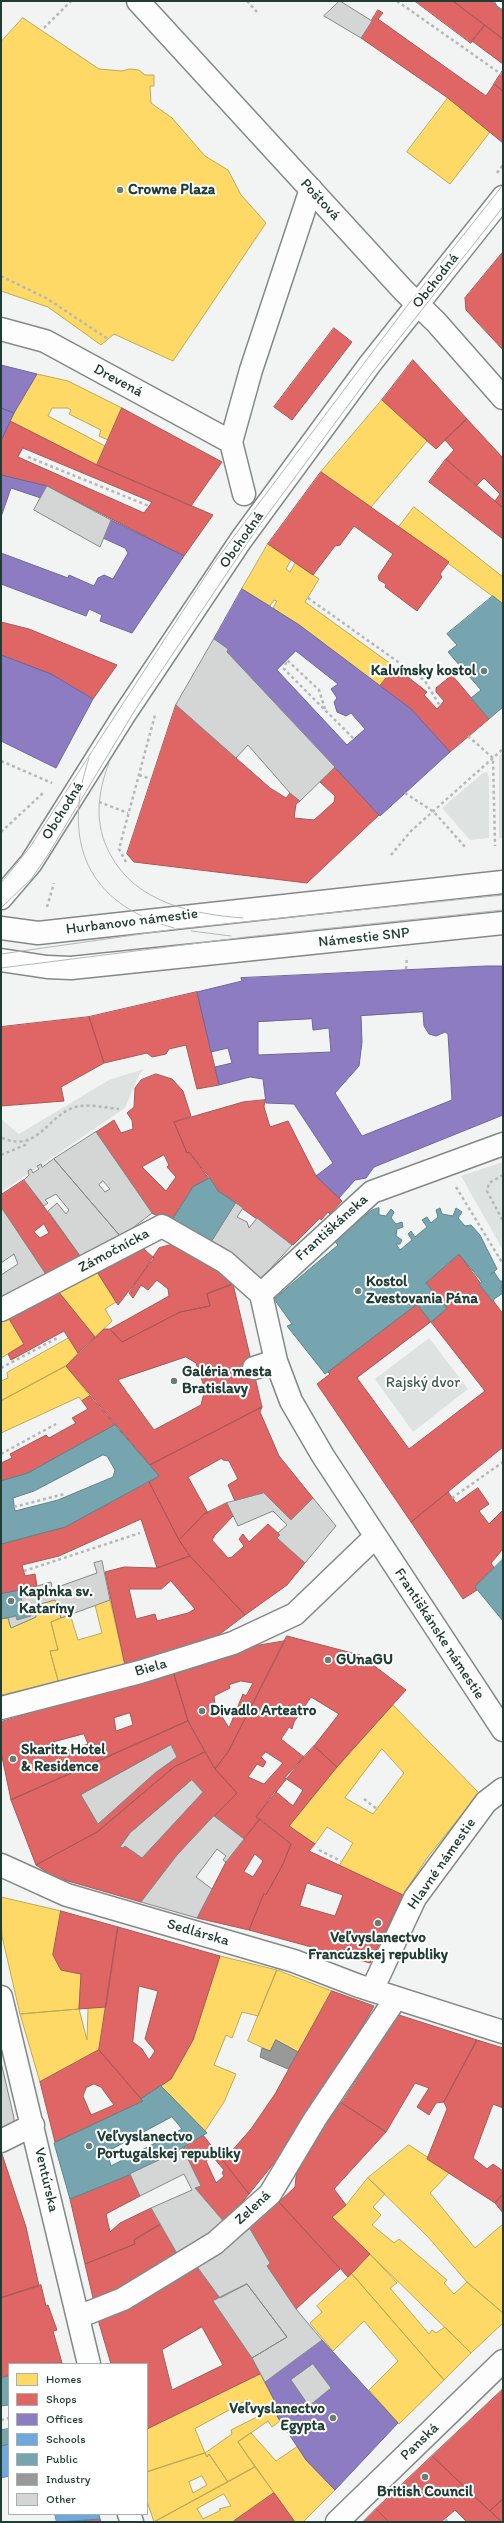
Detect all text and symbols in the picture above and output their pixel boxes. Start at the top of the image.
street label: Poštová [296,175,344,225]
place label: Crowne Plaza [128,181,215,199]
marker: Crowne Plaza [115,185,125,195]
street label: Obchodná [409,250,463,312]
street label: Drevená [90,361,146,401]
street label: Obchodná [216,508,268,572]
place label: Kalvínsky kostol [371,662,476,680]
marker: Kalvínsky kostol [479,666,489,676]
street label: Obchodná [38,779,88,843]
street label: Hurbanovo námestie [65,905,199,939]
street label: Námestie SNP [317,924,411,952]
street label: Františkánska [292,1191,372,1265]
street label: Zámočnícka [76,1225,152,1277]
place label: Kostol Zvestovania Pána [366,1273,478,1308]
marker: Kostol Zvestovania Pána [353,1286,363,1296]
place label: Galéria mesta Bratislavy [182,1363,272,1398]
park label: Rajský dvor [386,1374,460,1392]
marker: Galéria mesta Bratislavy [169,1376,179,1386]
street label: Františkánske námestie [390,1565,488,1703]
place label: Kaplnka sv. Kataríny [19,1583,93,1618]
marker: Kaplnka sv. Kataríny [6,1596,16,1606]
place label: GUnaGU [336,1651,393,1669]
street label: Biela [133,1655,169,1681]
marker: GUnaGU [323,1655,333,1665]
place label: Divadlo Arteatro [210,1702,316,1720]
marker: Divadlo Arteatro [197,1706,207,1716]
place label: Skaritz Hotel & Residence [21,1741,105,1776]
marker: Skaritz Hotel & Residence [8,1754,18,1764]
street label: Hlavné námestie [404,1815,480,1913]
street label: Sedlárska [165,1916,231,1950]
marker: Veľvyslanectvo Francúzskej republiky [373,1918,383,1928]
place label: Veľvyslanectvo Francúzskej republiky [308,1929,448,1964]
place label: Veľvyslanectvo Portugalskej republiky [97,2128,240,2163]
marker: Veľvyslanectvo Portugalskej republiky [84,2141,94,2151]
street label: Ventúrska [30,2146,62,2214]
street label: Zelená [231,2187,275,2229]
legend [8,2363,148,2515]
text: Homes [46,2372,82,2386]
text: Shops [46,2392,77,2406]
place label: Veľvyslanectvo Egypta [229,2400,325,2435]
text: Offices [46,2412,83,2426]
marker: Veľvyslanectvo Egypta [328,2413,338,2423]
street label: Panská [397,2419,443,2465]
text: Schools [46,2432,85,2446]
text: Public [46,2452,78,2466]
text: Industry [46,2472,90,2486]
marker: British Council [420,2472,430,2482]
place label: British Council [377,2483,473,2501]
text: Other [46,2492,76,2506]

